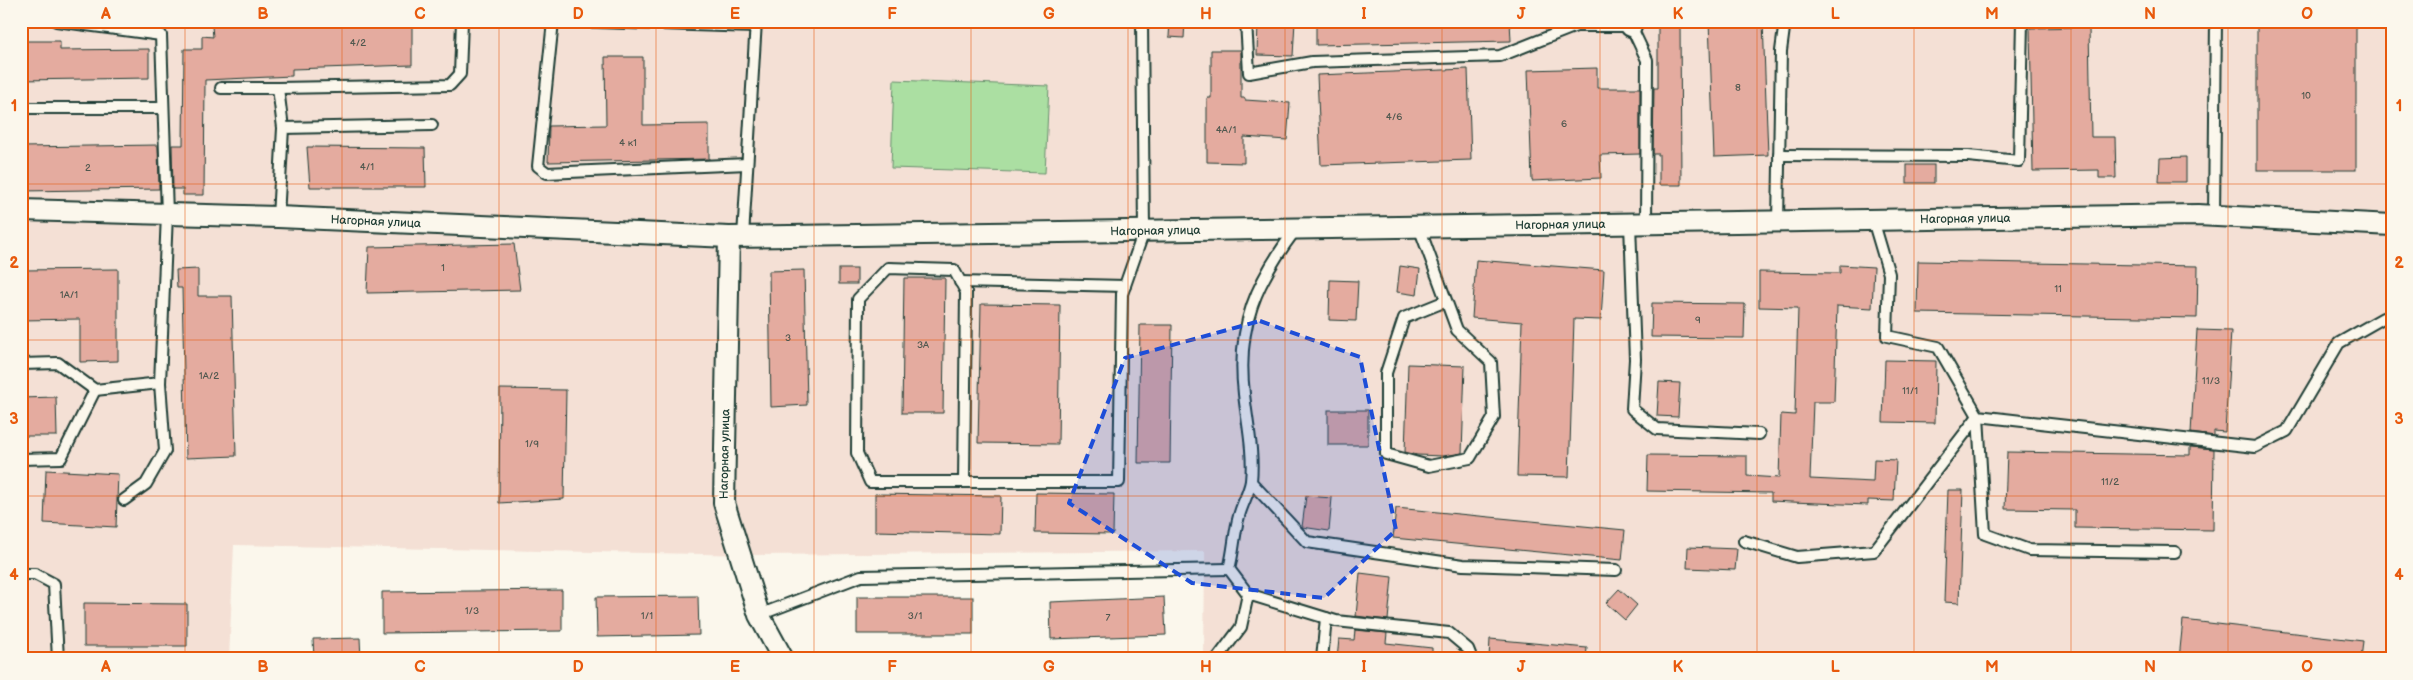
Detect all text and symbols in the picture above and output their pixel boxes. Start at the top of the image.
text: A [100,5,111,24]
text: B [257,5,269,24]
text: C [414,5,426,24]
text: D [572,5,584,24]
text: E [730,5,740,24]
text: F [887,5,897,24]
text: G [1043,5,1055,24]
text: H [1200,5,1212,24]
text: I [1361,5,1367,24]
text: J [1517,5,1526,24]
text: K [1673,5,1684,24]
text: L [1830,5,1840,24]
text: M [1985,5,1999,24]
text: N [2144,5,2156,24]
text: O [2301,5,2313,24]
house number: 4/2 [350,37,366,49]
house number: 8 [1735,82,1741,94]
house number: 10 [2301,90,2311,102]
text: 1 [11,97,17,116]
text: 1 [2396,97,2402,116]
house number: 4/6 [1386,111,1402,123]
house number: 6 [1561,118,1567,130]
house number: 4А/1 [1216,124,1236,136]
house number: 4 к1 [619,137,637,149]
house number: 4/1 [360,161,374,173]
house number: 2 [85,162,91,174]
street label: Нагорная улица [1920,210,2011,227]
street label: Нагорная улица [330,212,421,231]
street label: Нагорная улица [1515,216,1606,233]
street label: Нагорная улица [1110,222,1201,239]
text: 2 [9,254,19,273]
text: 2 [2394,254,2404,273]
house number: 1 [441,262,445,274]
house number: 11 [2054,283,2062,295]
house number: 1А/1 [60,289,78,301]
house number: 9 [1695,314,1701,326]
house number: 3 [785,332,791,344]
house number: 3А [917,339,930,351]
house number: 1А/2 [199,370,219,382]
house number: 11/3 [2202,375,2220,387]
house number: 11/1 [1902,385,1918,397]
street label: Нагорная улица [717,409,733,499]
text: 3 [9,410,19,429]
text: 3 [2394,410,2404,429]
house number: 1/9 [525,438,539,450]
house number: 11/2 [2101,476,2119,488]
text: 4 [9,566,19,585]
text: 4 [2394,566,2404,585]
house number: 1/3 [465,605,479,617]
house number: 1/1 [641,610,653,622]
house number: 3/1 [908,610,922,622]
house number: 7 [1106,612,1111,624]
text: A [100,658,111,677]
text: B [257,658,269,677]
text: C [414,658,426,677]
text: D [572,658,584,677]
text: E [730,658,740,677]
text: F [887,658,897,677]
text: G [1043,658,1055,677]
text: H [1200,658,1212,677]
text: I [1361,658,1367,677]
text: J [1517,658,1526,677]
text: K [1673,658,1684,677]
text: L [1830,658,1840,677]
text: M [1985,658,1999,677]
text: N [2144,658,2156,677]
text: O [2301,658,2313,677]

